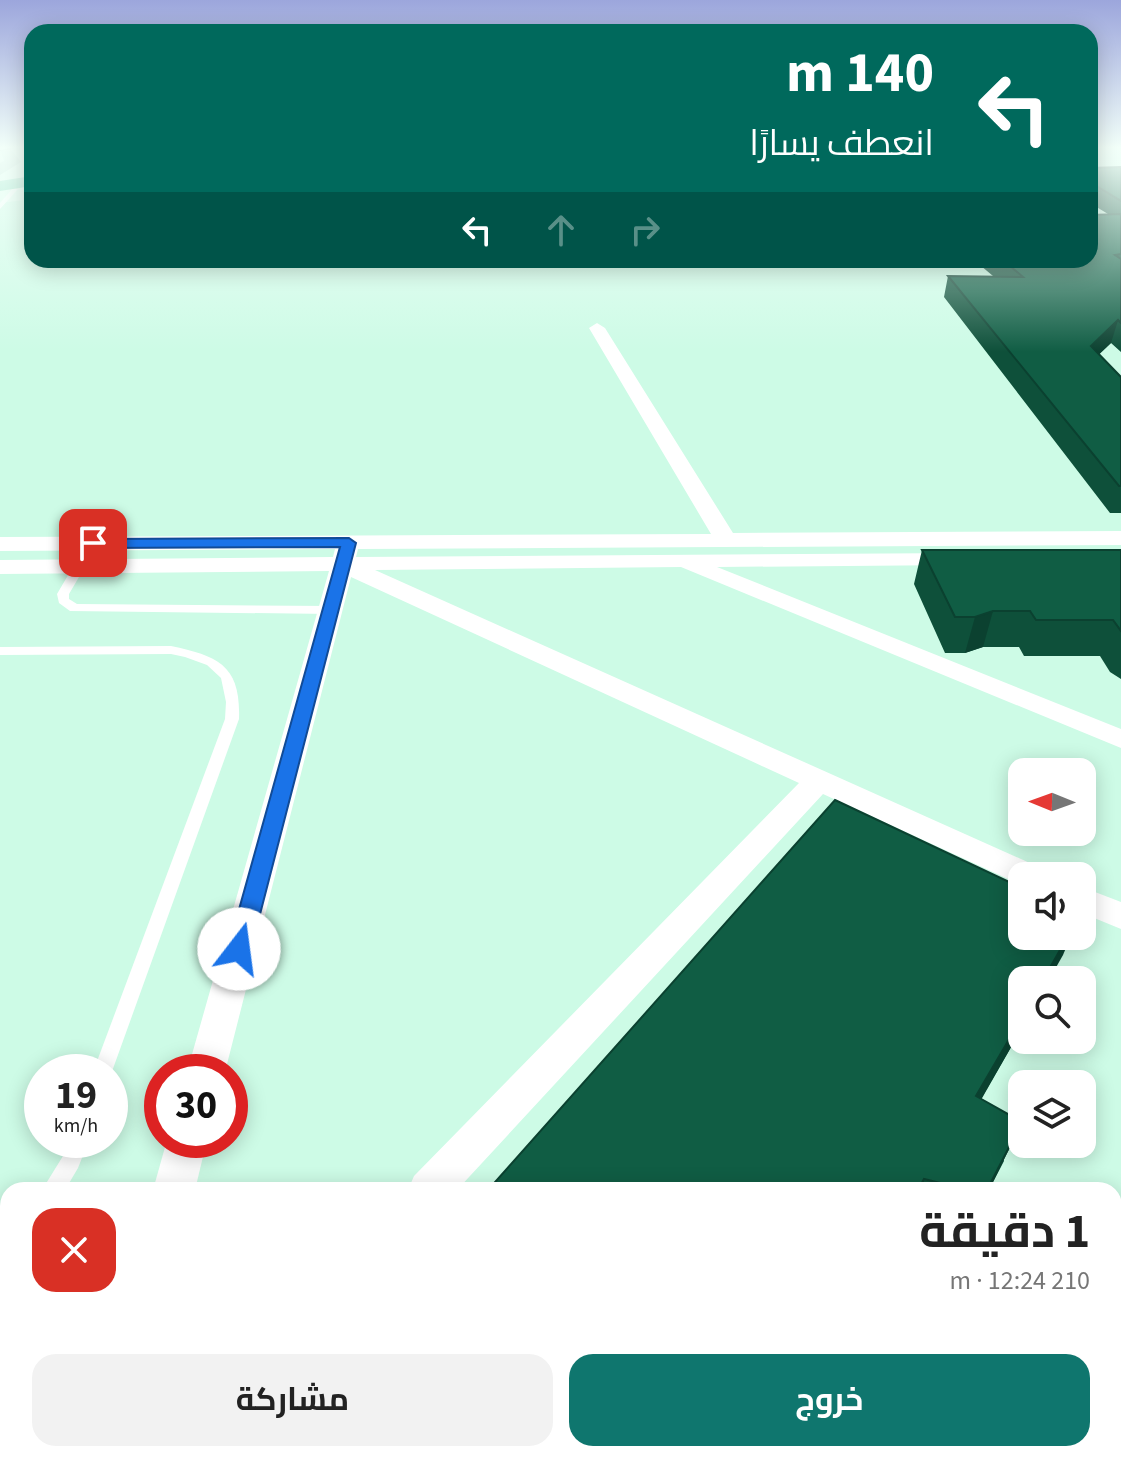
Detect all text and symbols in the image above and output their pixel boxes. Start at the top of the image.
text: 140 m [786,34,934,113]
icon: left [962,56,1066,160]
text: انعطف يسارًا [749,118,934,169]
icon: left [455,208,499,252]
icon: ahead [539,208,583,252]
icon: right [623,208,667,252]
pin [59,509,127,577]
icon: arrive [71,521,115,565]
north arrow [1008,758,1096,846]
map controls [1008,758,1096,1158]
button: sound [1008,862,1096,950]
position arrow [197,907,281,991]
button: search [1008,966,1096,1054]
speed limit sign: 30 [144,1054,248,1158]
text: 19 [55,1067,97,1124]
button: layers [1008,1070,1096,1158]
text: km/h [54,1112,98,1140]
text: 1 دقيقة [919,1198,1090,1266]
button: close [32,1208,116,1292]
text: 210 m · 12:24 [949,1262,1090,1299]
button: مشاركة [32,1354,553,1446]
button: خروج [569,1354,1090,1446]

